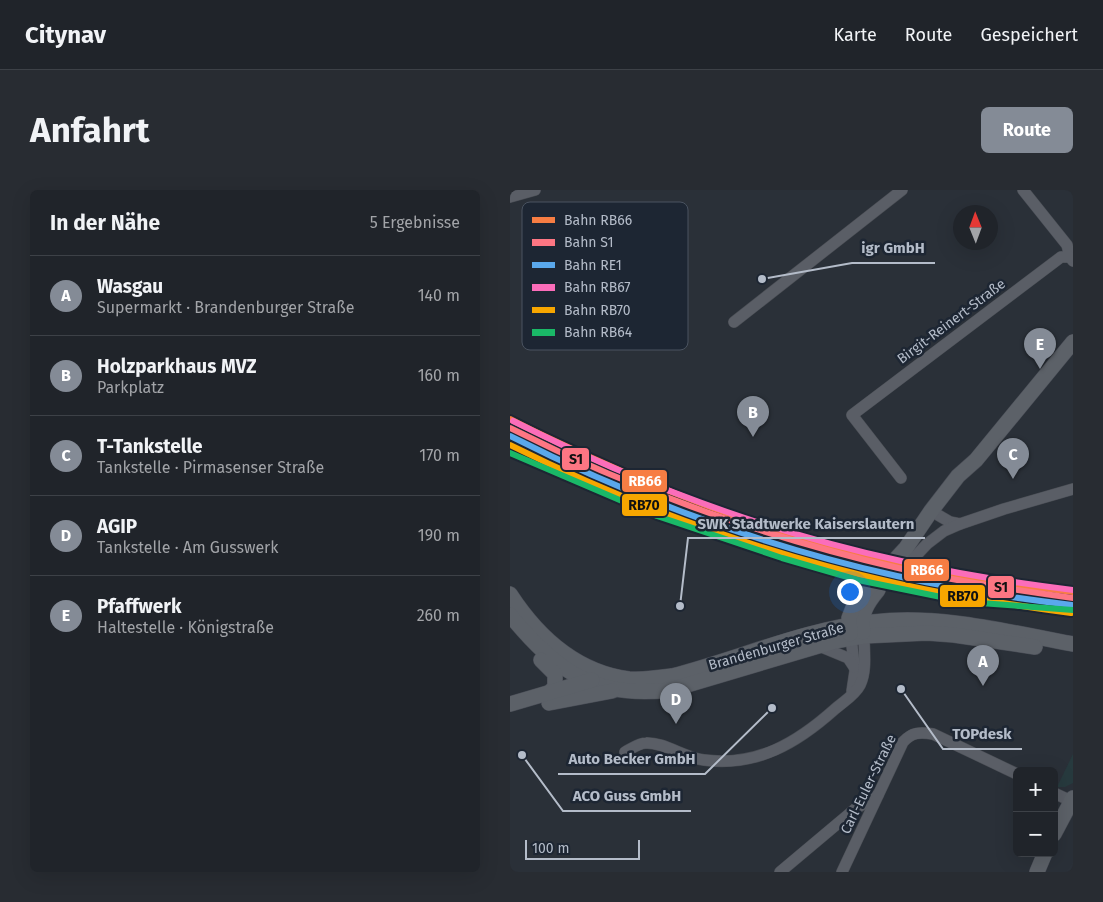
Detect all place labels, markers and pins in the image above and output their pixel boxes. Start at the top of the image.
callout: igr GmbH [852,233,935,263]
pin: E [1024,328,1056,369]
pin: B [737,396,769,437]
pin: C [997,438,1029,479]
callout: SWK Stadtwerke Kaiserslautern [688,508,925,538]
pin: A [967,645,999,686]
pin: D [660,683,692,724]
callout: TOPdesk [943,719,1022,749]
callout: Auto Becker GmbH [558,744,705,774]
callout: ACO Guss GmbH [563,781,691,811]

